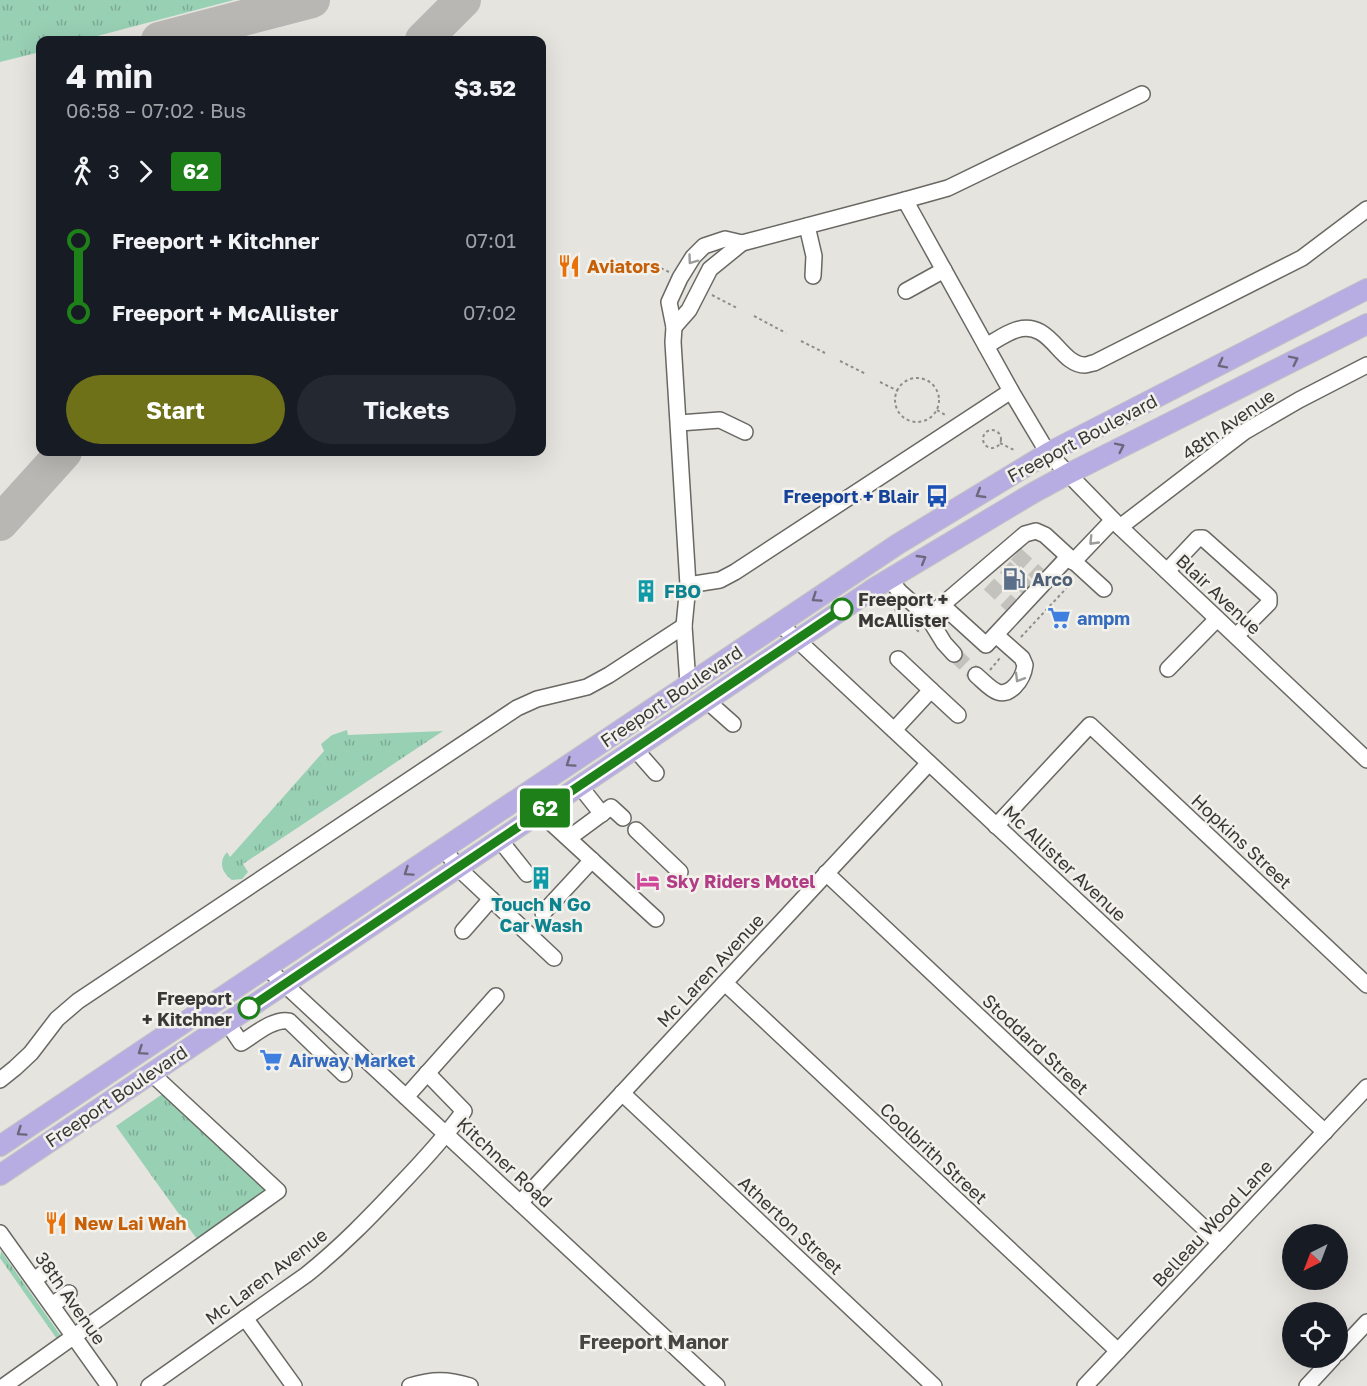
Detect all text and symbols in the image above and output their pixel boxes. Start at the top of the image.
text: 4 min [66,56,153,95]
text: $3.52 [454,74,516,101]
text: 06:58 – 07:02 · Bus [66,98,246,122]
icon: walk [66,155,99,188]
icon: forward [129,155,162,188]
text: 62 [183,158,209,184]
text: 3 [108,159,120,183]
text: Freeport + Kitchner [112,227,319,254]
text: 07:01 [465,228,516,252]
restaurant icon: Aviators [556,253,582,279]
one-way arrow [688,254,699,265]
place label: Aviators [587,255,660,277]
text: Freeport + McAllister [112,299,339,326]
text: 07:02 [463,300,516,324]
one-way arrow [1217,356,1228,368]
one-way arrow [1288,356,1299,367]
button: Start [66,375,285,444]
button: Tickets [297,375,516,444]
street label: 48th Avenue [1177,384,1279,464]
street label: Freeport Boulevard [1003,389,1161,487]
one-way arrow [1113,442,1124,454]
bus stop icon: Freeport + Blair [924,483,950,509]
place label: Freeport + Blair [783,485,919,507]
one-way arrow [976,487,986,499]
one-way arrow [1089,534,1100,544]
street label: Blair Avenue [1172,549,1266,639]
one-way arrow [916,555,926,567]
fuel station icon: Arco [1001,566,1027,592]
place label: Arco [1032,568,1073,590]
building icon: FBO [633,578,659,604]
place label: FBO [664,580,701,602]
place label: Freeport + McAllister [858,588,949,631]
one-way arrow [812,591,823,602]
marker: Freeport + McAllister [831,598,853,620]
supermarket icon: ampm [1046,605,1072,631]
place label: ampm [1077,607,1130,629]
street label: Freeport Boulevard [596,640,746,752]
one-way arrow [1015,672,1027,682]
one-way arrow [566,756,577,767]
line badge: 62 [518,788,572,828]
street label: Hopkins Street [1187,789,1297,893]
text: 62 [532,795,558,821]
street label: Mc Allister Avenue [999,800,1131,926]
one-way arrow [404,865,415,876]
building icon: Touch N Go Car Wash [528,865,554,891]
hotel icon: Sky Riders Motel [635,868,661,894]
place label: Sky Riders Motel [666,870,815,892]
place label: Touch N Go Car Wash [491,893,591,936]
street label: Mc Laren Avenue [652,909,768,1031]
place label: Freeport + Kitchner [142,987,232,1030]
street label: Stoddard Street [978,989,1094,1099]
marker: Freeport + Kitchner [238,997,260,1019]
street label: Freeport Boulevard [41,1040,191,1152]
one-way arrow [138,1044,149,1055]
supermarket icon: Airway Market [258,1047,284,1073]
place label: Airway Market [289,1049,415,1071]
street label: Coolbrith Street [876,1098,992,1208]
street label: Kitchner Road [453,1112,557,1212]
one-way arrow [17,1125,28,1136]
street label: Belleau Wood Lane [1147,1155,1277,1291]
street label: Atherton Street [734,1171,848,1279]
restaurant icon: New Lai Wah [43,1210,69,1236]
place label: New Lai Wah [74,1212,187,1234]
street label: Mc Laren Avenue [201,1223,331,1329]
north arrow [1282,1224,1348,1290]
map controls [1282,1224,1348,1368]
street label: 38th Avenue [31,1248,111,1348]
button: locate [1282,1302,1348,1368]
district label: Freeport Manor [579,1329,729,1353]

